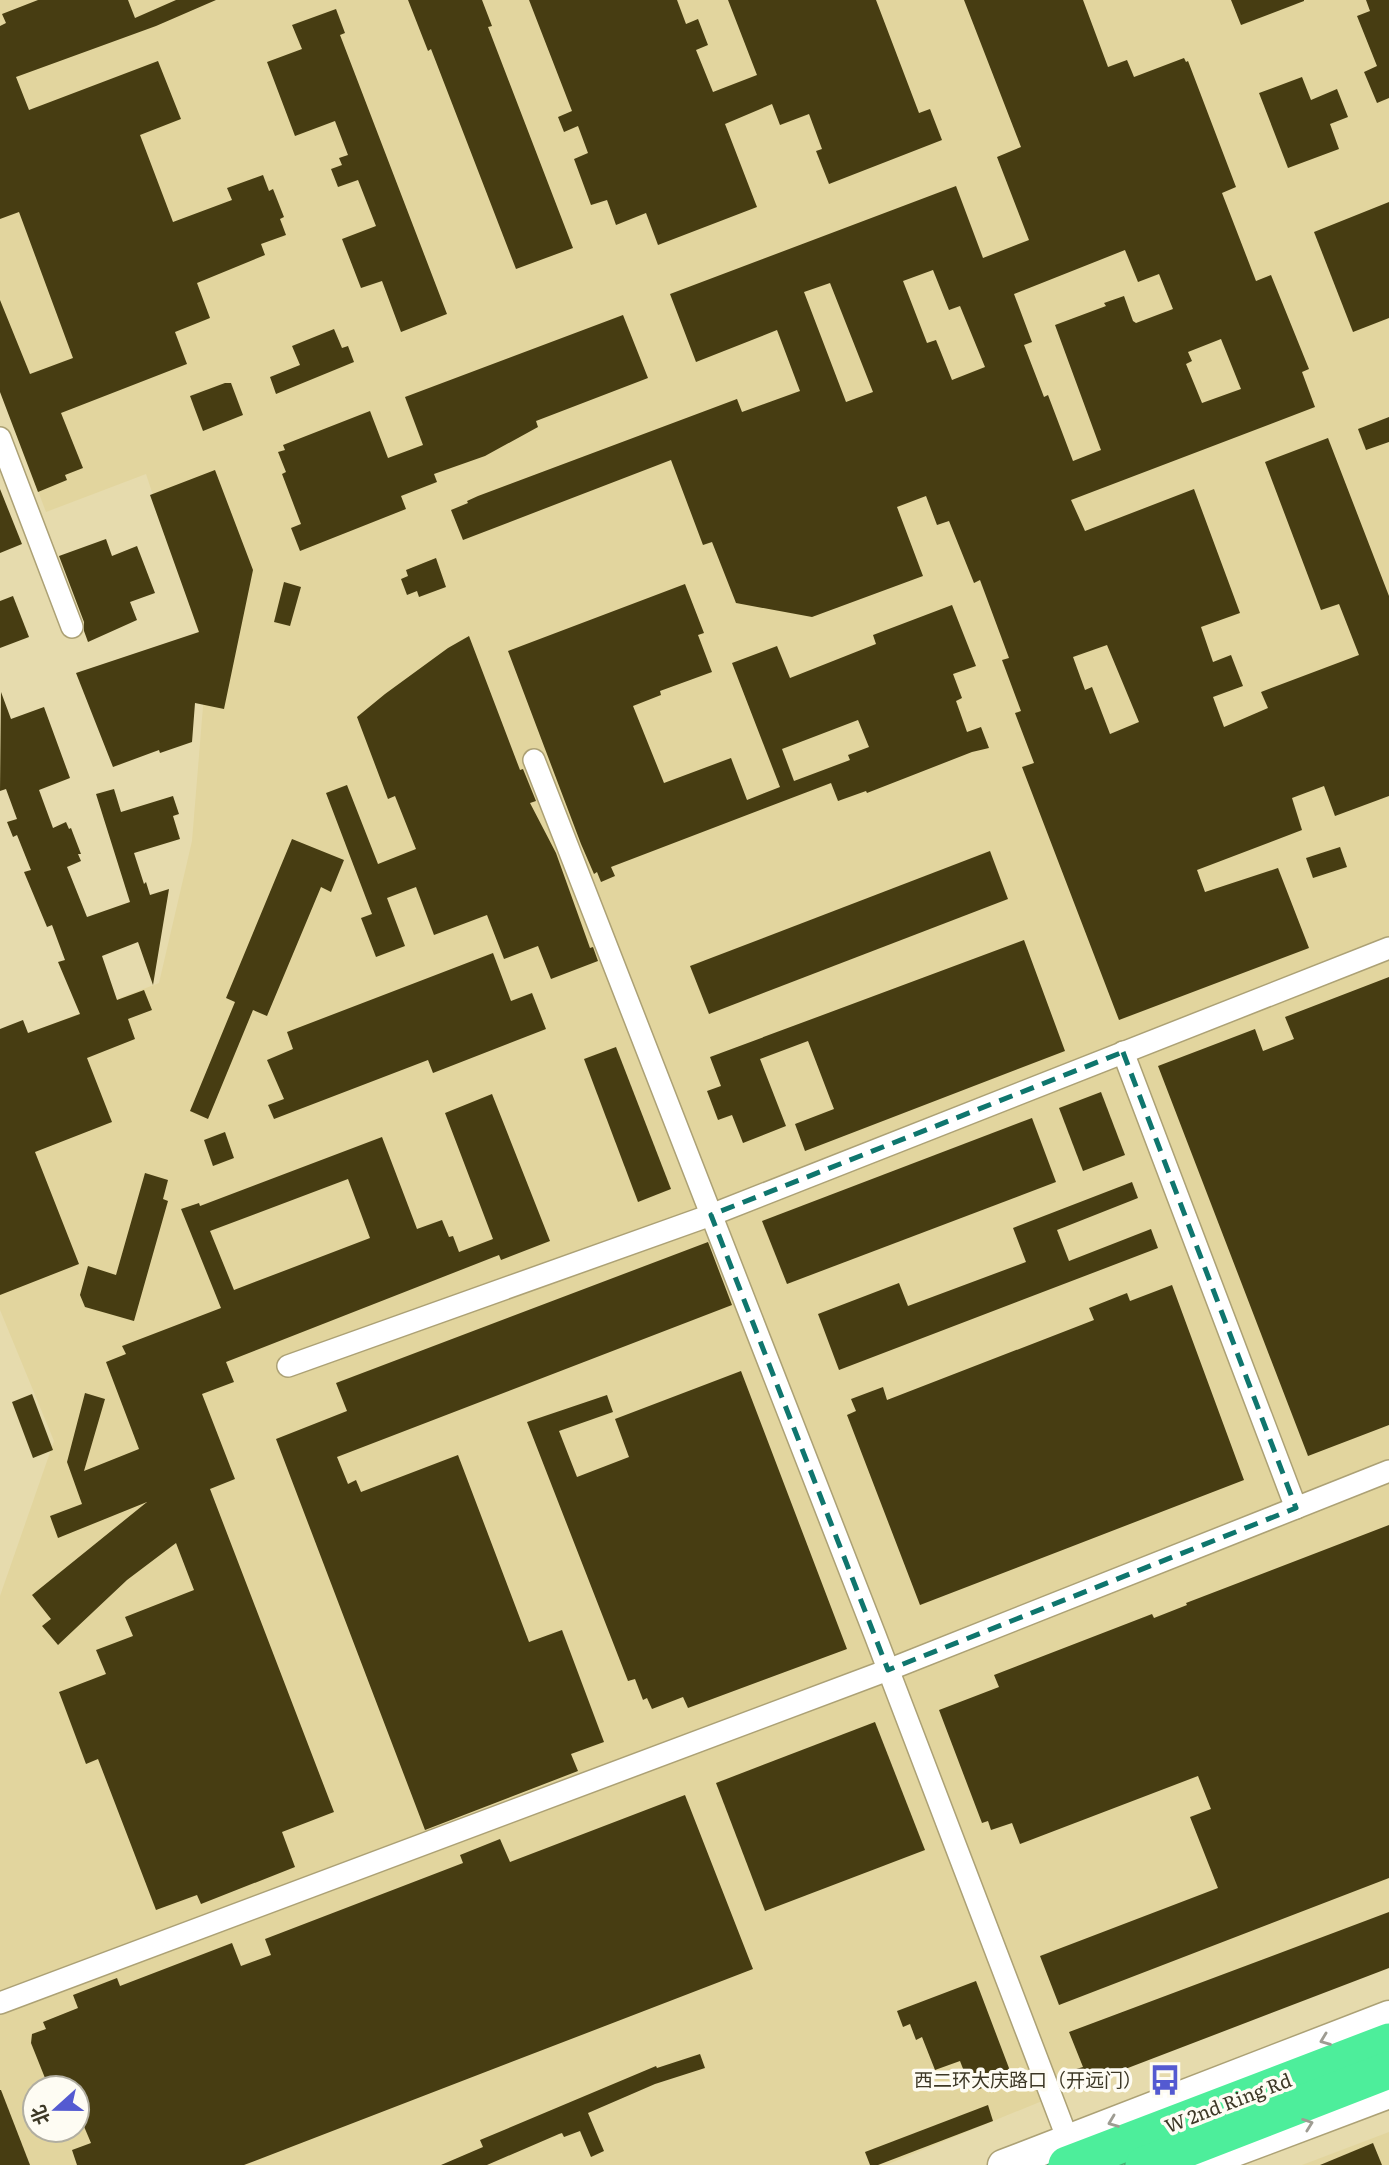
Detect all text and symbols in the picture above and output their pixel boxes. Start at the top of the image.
one-way arrow [1320,2032,1332,2046]
bus stop icon: 西二环大庆路口（开远门） [1148,2063,1182,2097]
place label: 西二环大庆路口（开远门） [914,2065,1142,2093]
street label: W 2nd Ring Rd [1160,2065,1296,2139]
north arrow [21,2074,91,2144]
text: 北 [23,2102,56,2129]
one-way arrow [1108,2114,1120,2128]
one-way arrow [1301,2118,1313,2132]

